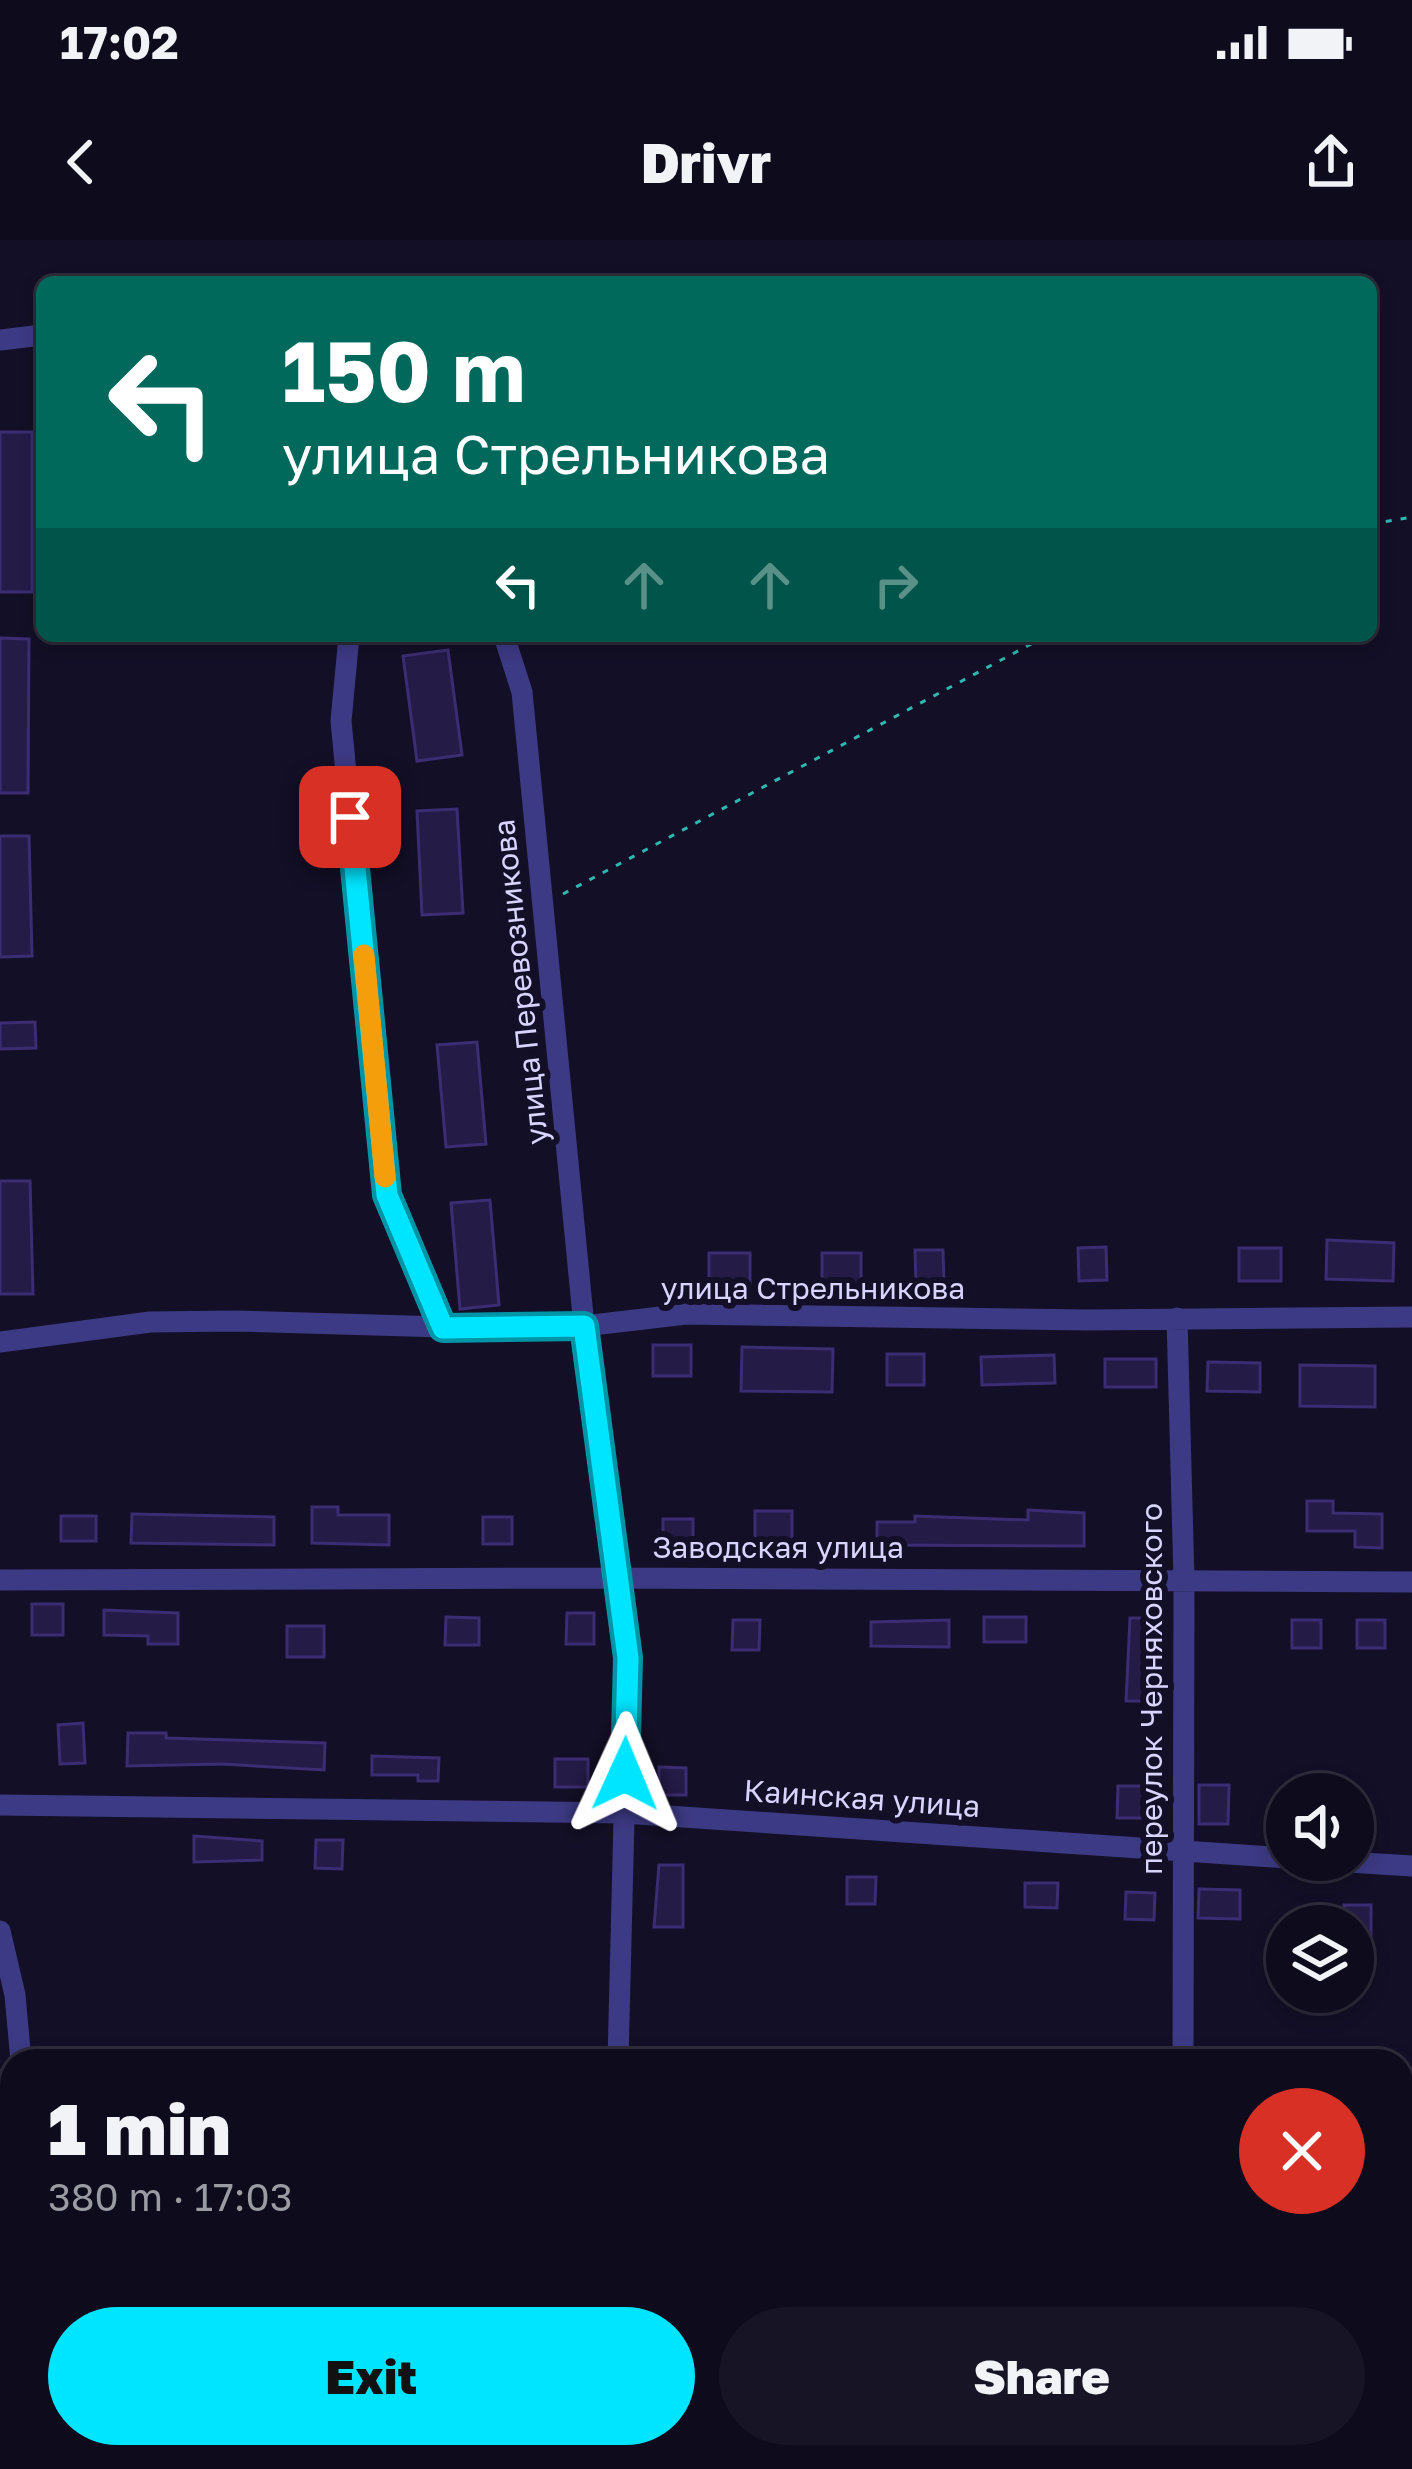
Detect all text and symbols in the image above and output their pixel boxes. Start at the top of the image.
text: 17:02 [60,15,179,69]
icon: back [48,129,114,195]
icon: share [1298,129,1364,195]
text: Drivr [641,130,771,195]
text: 150 m [282,320,526,420]
icon: left [84,324,240,480]
text: улица Стрельникова [282,421,830,486]
icon: left [485,552,551,618]
icon: ahead [611,552,677,618]
icon: ahead [737,552,803,618]
icon: right [863,552,929,618]
pin [299,766,401,868]
icon: arrive [317,784,383,850]
street label: улица Перевозникова [485,818,555,1147]
street label: улица Стрельникова [661,1270,965,1306]
street label: переулок Черняховского [1133,1503,1169,1875]
street label: Заводская улица [652,1529,904,1565]
position arrow [562,1711,688,1837]
street label: Каинская улица [743,1772,982,1824]
map controls [1266,1773,1374,2013]
button: sound [1266,1773,1374,1881]
button: layers [1266,1905,1374,2013]
text: 1 min [48,2084,231,2171]
button: close [1239,2088,1365,2214]
text: 380 m · 17:03 [48,2173,293,2220]
button: Exit [48,2307,695,2445]
button: Share [719,2307,1365,2445]

